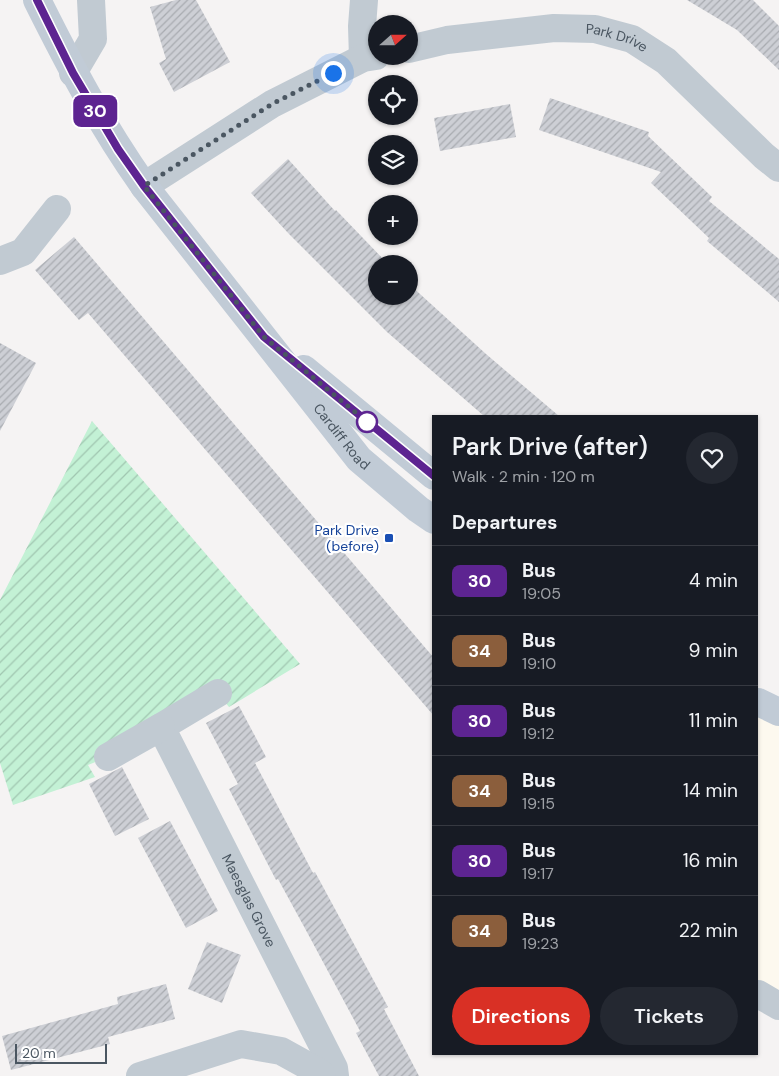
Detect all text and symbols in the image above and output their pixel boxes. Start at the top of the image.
north arrow [368,15,418,65]
map controls [368,15,418,305]
street label: Park Drive [586,20,651,56]
your location [321,61,346,86]
button: locate [368,75,418,125]
line badge: 30 [72,95,118,127]
text: 30 [83,99,107,123]
button: layers [368,135,418,185]
button: + [368,195,418,245]
button: − [368,255,418,305]
street label: Cardiff Road [309,400,374,474]
unlabelled marker [356,411,378,433]
text: Park Drive (after) [452,431,648,462]
button: heart [686,432,738,484]
text: Walk · 2 min · 120 m [452,466,595,487]
text: Departures [452,510,557,535]
place label: Park Drive (before) [314,521,379,555]
marker: Park Drive (before) [383,532,395,544]
text: Bus [522,558,556,583]
text: 4 min [689,568,738,593]
text: 30 [468,569,491,593]
text: 19:05 [522,583,561,604]
text: Bus [522,628,556,653]
text: 9 min [689,638,738,663]
text: 34 [468,639,491,663]
text: 19:10 [522,653,556,674]
text: Bus [522,698,556,723]
text: 11 min [689,708,738,733]
text: 30 [468,709,491,733]
text: 19:12 [522,723,554,744]
text: Bus [522,768,556,793]
text: 14 min [683,778,738,803]
text: 34 [468,779,491,803]
text: 19:15 [522,793,555,814]
text: Bus [522,838,556,863]
text: 16 min [683,848,738,873]
text: 30 [468,849,491,873]
street label: Maesglas Grove [218,851,280,950]
text: 19:17 [522,863,554,884]
text: Bus [522,908,556,933]
text: 22 min [679,918,738,943]
text: 34 [468,919,491,943]
text: 19:23 [522,933,559,954]
button: Directions [452,987,590,1045]
button: Tickets [600,987,738,1045]
scale bar [15,1041,108,1064]
text: 20 m [22,1044,56,1062]

